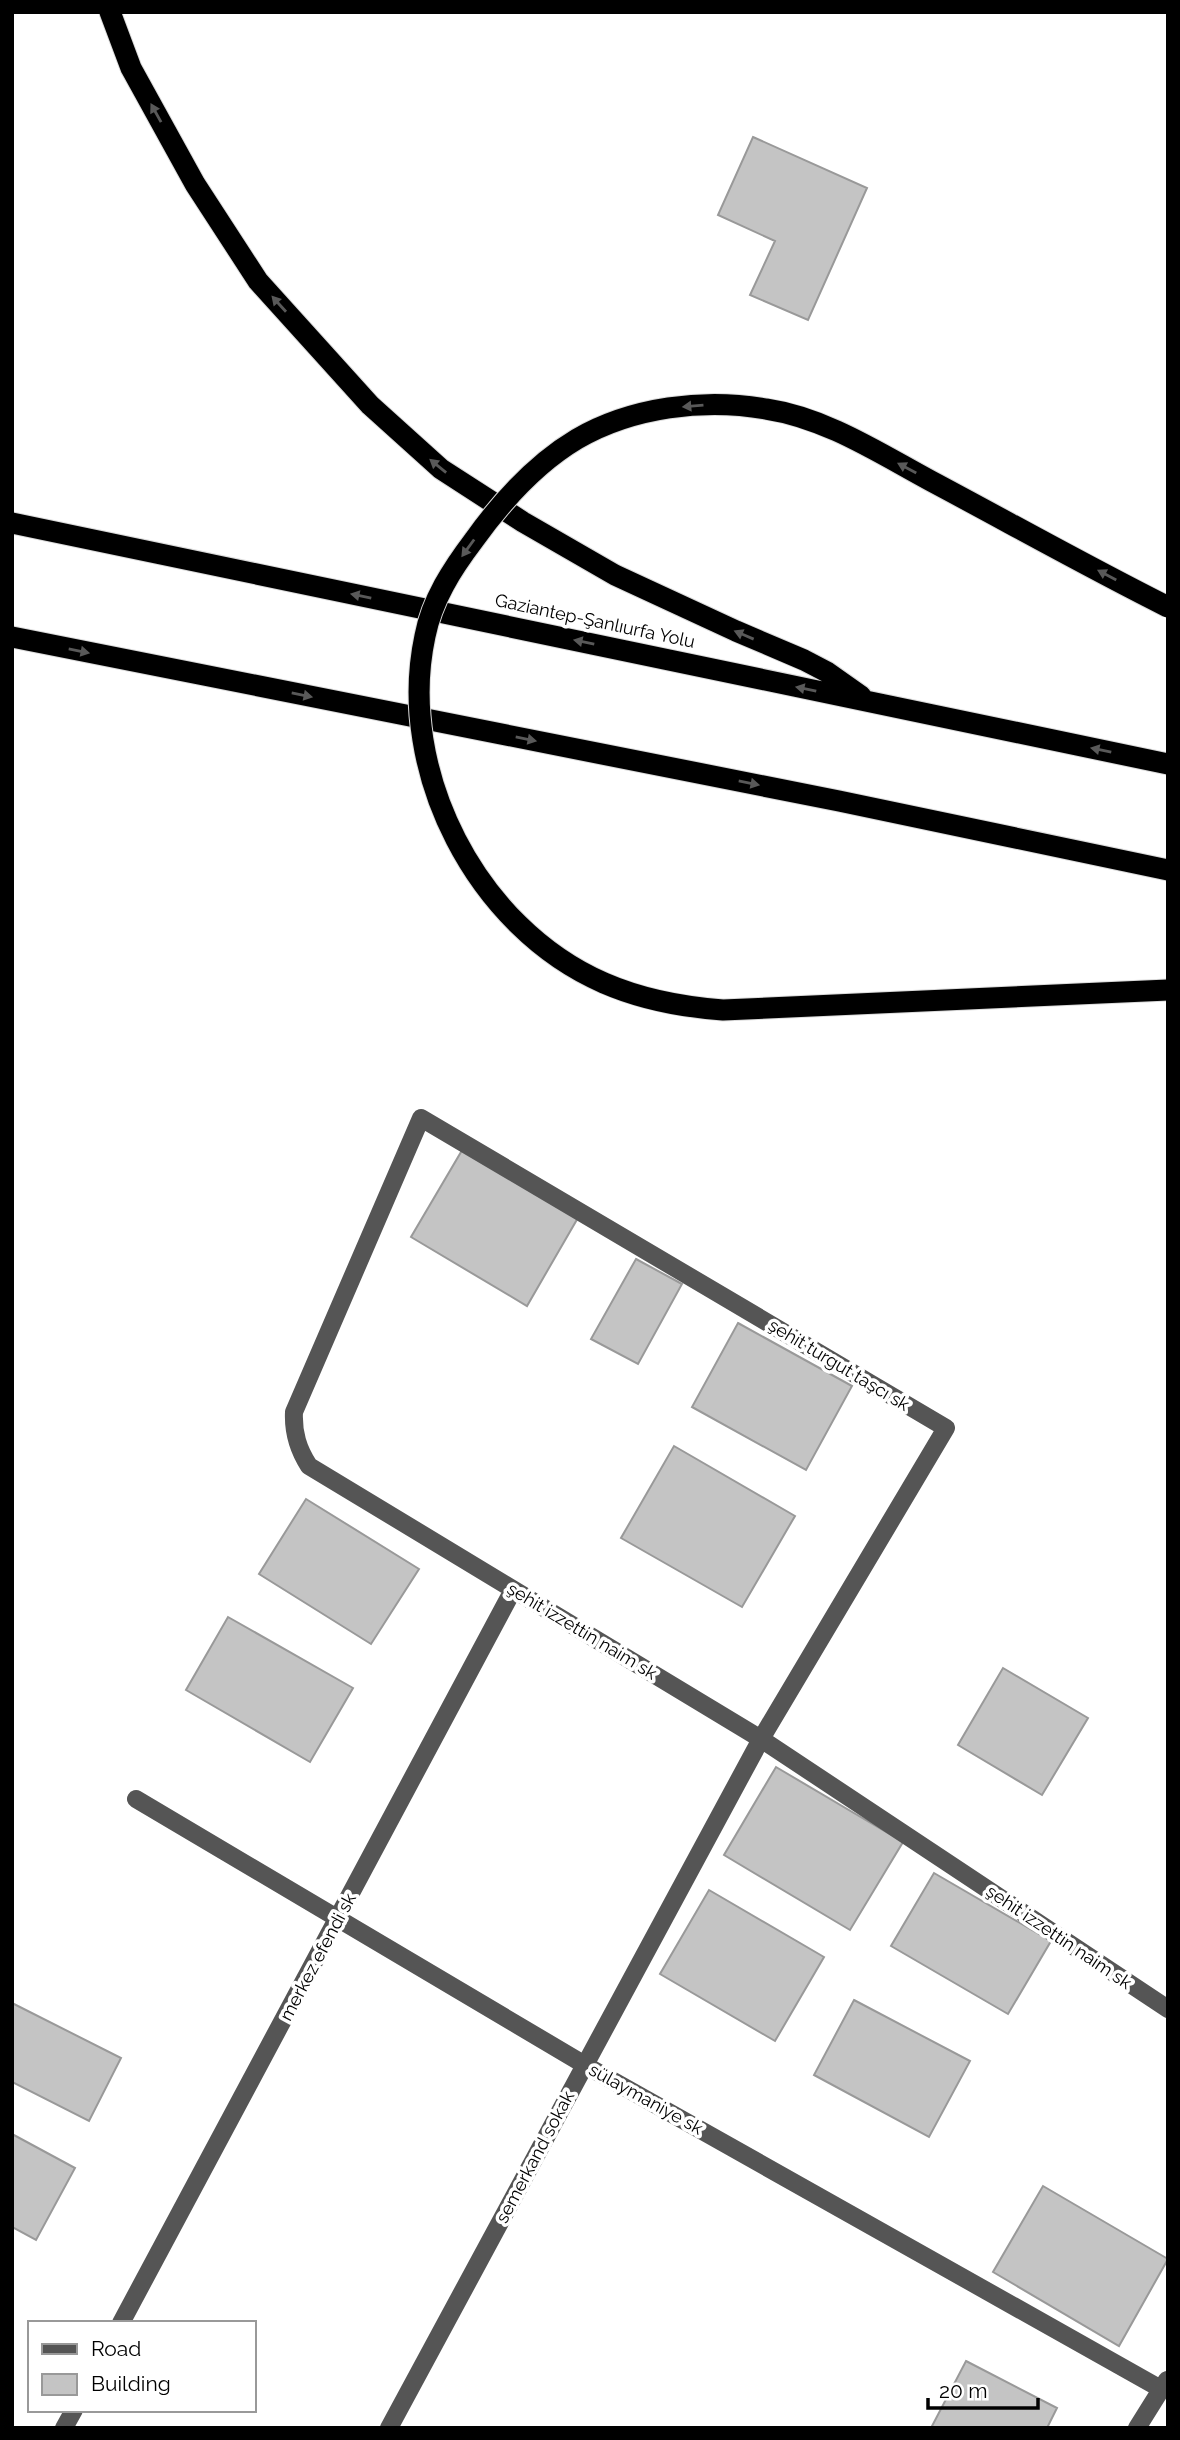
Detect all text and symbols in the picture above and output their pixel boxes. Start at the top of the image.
one-way arrow [150,104,162,123]
one-way arrow [271,296,287,313]
one-way arrow [681,401,703,412]
one-way arrow [430,458,448,473]
one-way arrow [897,462,917,474]
one-way arrow [461,539,475,557]
one-way arrow [1097,570,1117,582]
street label: Gaziantep-Şanlıurfa Yolu [493,589,697,652]
one-way arrow [350,590,372,601]
one-way arrow [733,629,754,640]
one-way arrow [573,637,595,648]
one-way arrow [68,645,90,656]
one-way arrow [795,683,817,694]
one-way arrow [291,690,313,701]
one-way arrow [515,734,537,745]
one-way arrow [1090,745,1112,756]
one-way arrow [738,778,760,789]
street label: şehit turgut taşcı sk [765,1314,914,1415]
street label: şehit izzettin naim sk [504,1578,661,1684]
street label: şehit izzettin naim sk [983,1880,1136,1993]
street label: merkez efendi sk [275,1889,360,2024]
street label: sülaymaniye sk [586,2059,707,2139]
street label: semerkand sokak [491,2087,578,2226]
legend [28,2321,256,2412]
text: Road [91,2336,141,2361]
scale bar [928,2366,1038,2410]
text: Building [91,2371,171,2396]
text: 20 m [939,2378,987,2403]

